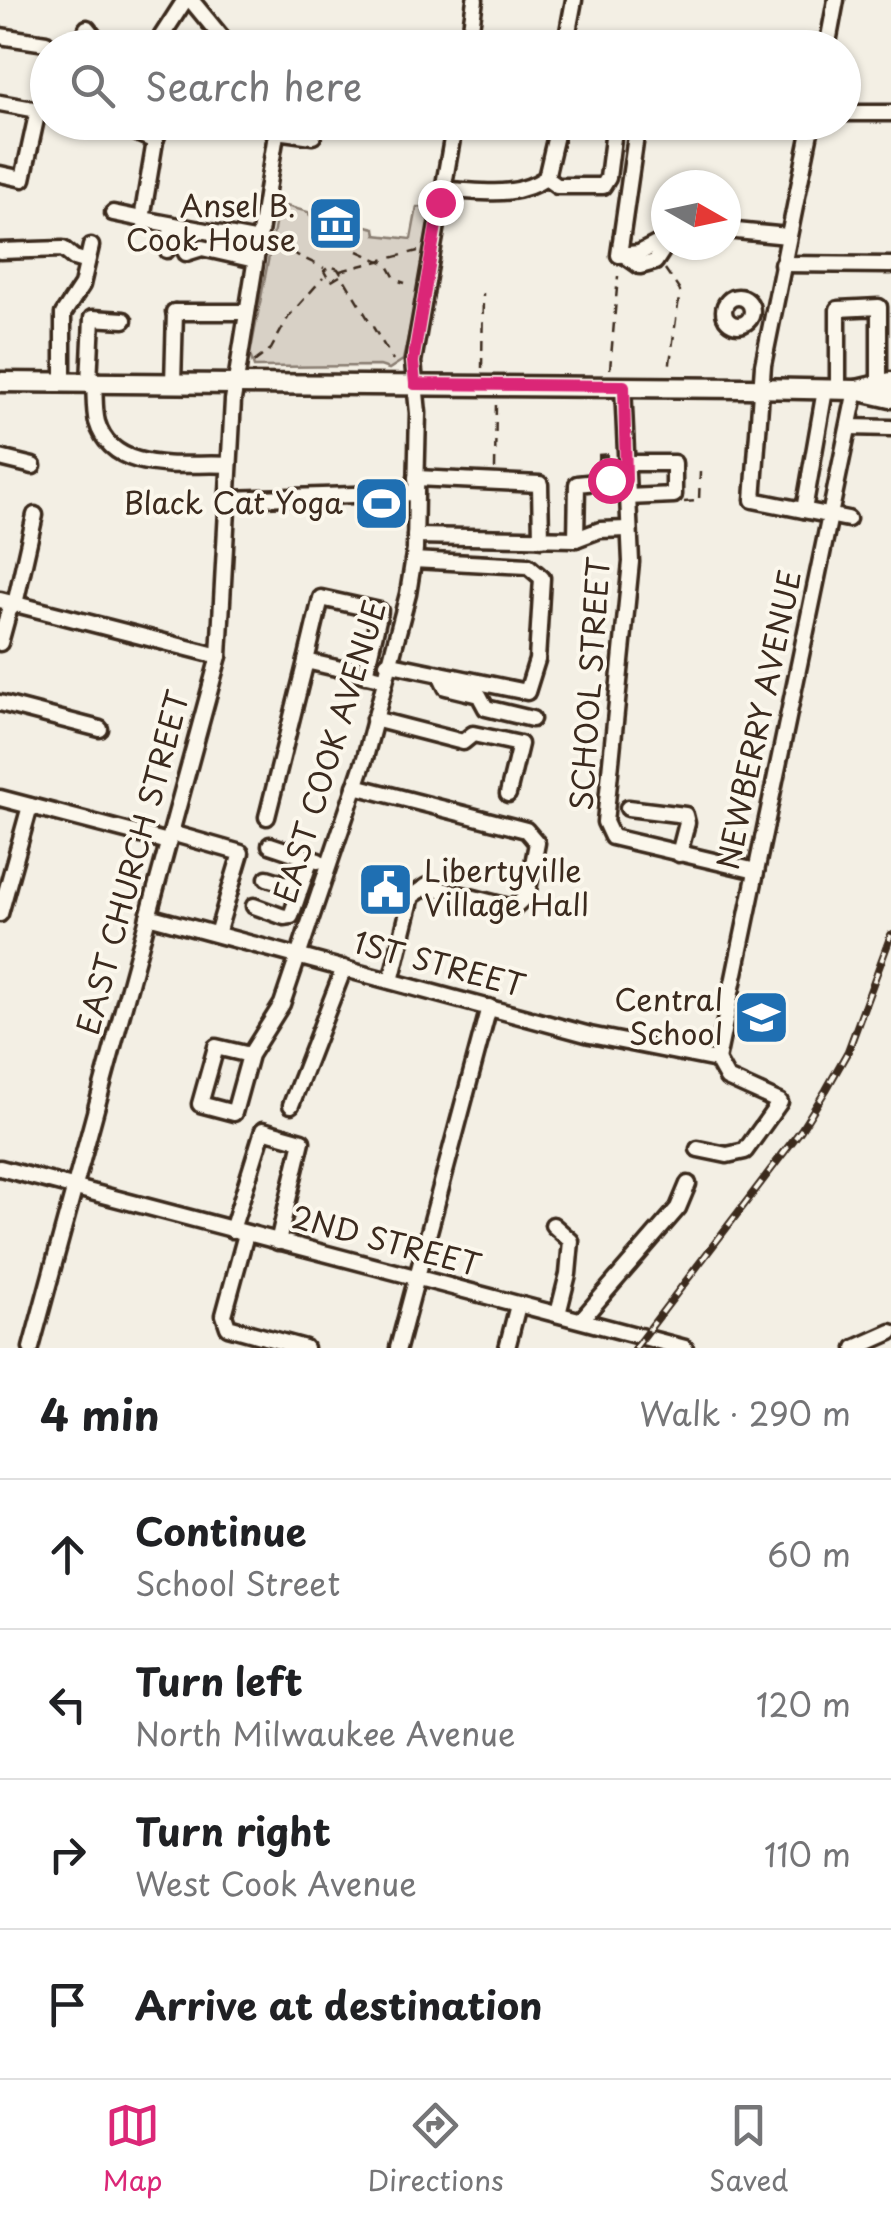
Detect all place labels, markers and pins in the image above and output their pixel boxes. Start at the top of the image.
place label: Ansel B. Cook House [126,182,296,261]
museum icon: Ansel B. Cook House [305,194,365,254]
sports icon: Black Cat Yoga [352,474,412,534]
place label: Black Cat Yoga [123,479,343,524]
place label: Libertyville Village Hall [424,847,589,926]
public building icon: Libertyville Village Hall [355,859,415,919]
place label: Central School [614,976,723,1055]
school or university icon: Central School [732,988,792,1048]

